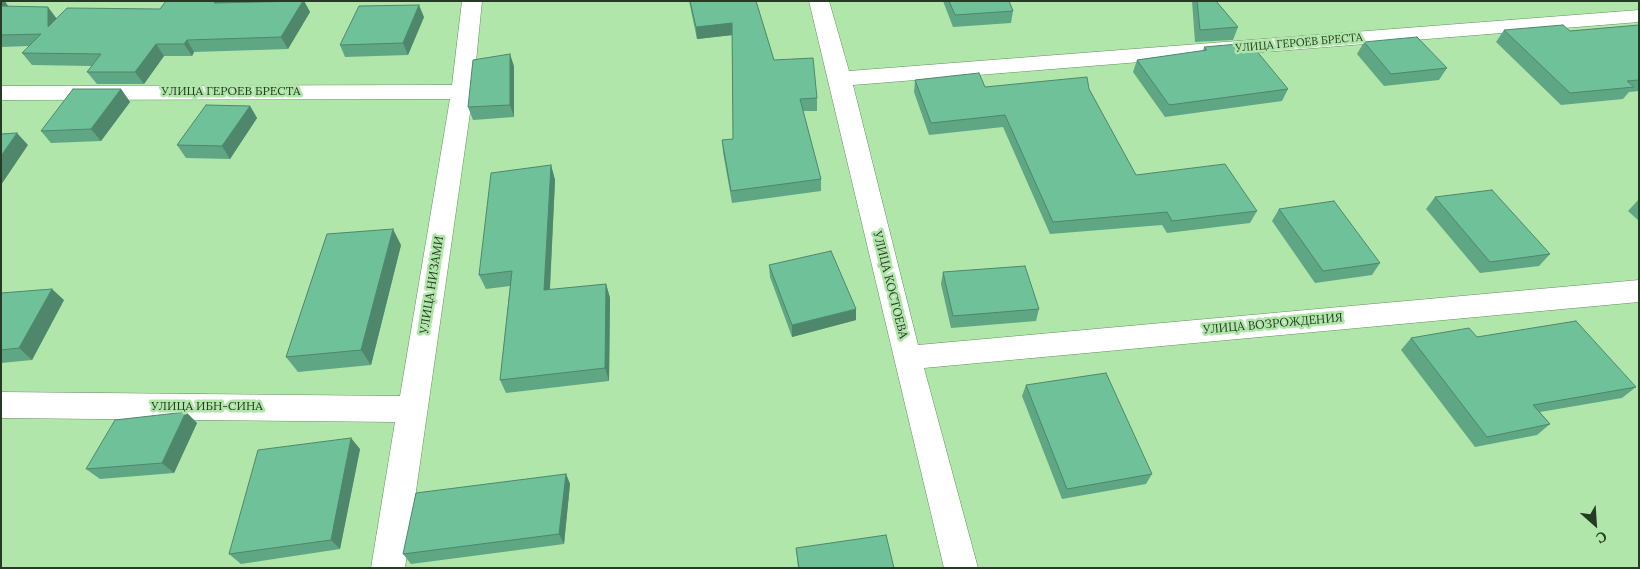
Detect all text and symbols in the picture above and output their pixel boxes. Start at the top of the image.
street label: УЛИЦА ГЕРОЕВ БРЕСТА [1235,31,1363,55]
street label: УЛИЦА ГЕРОЕВ БРЕСТА [161,85,301,99]
street label: УЛИЦА КОСТОЕВА [870,230,910,340]
street label: УЛИЦА НИЗАМИ [417,235,447,335]
street label: УЛИЦА ВОЗРОЖДЕНИЯ [1203,311,1343,337]
street label: УЛИЦА ИБН-СИНА [151,400,263,414]
north arrow [1570,499,1620,549]
text: С [1593,527,1610,548]

